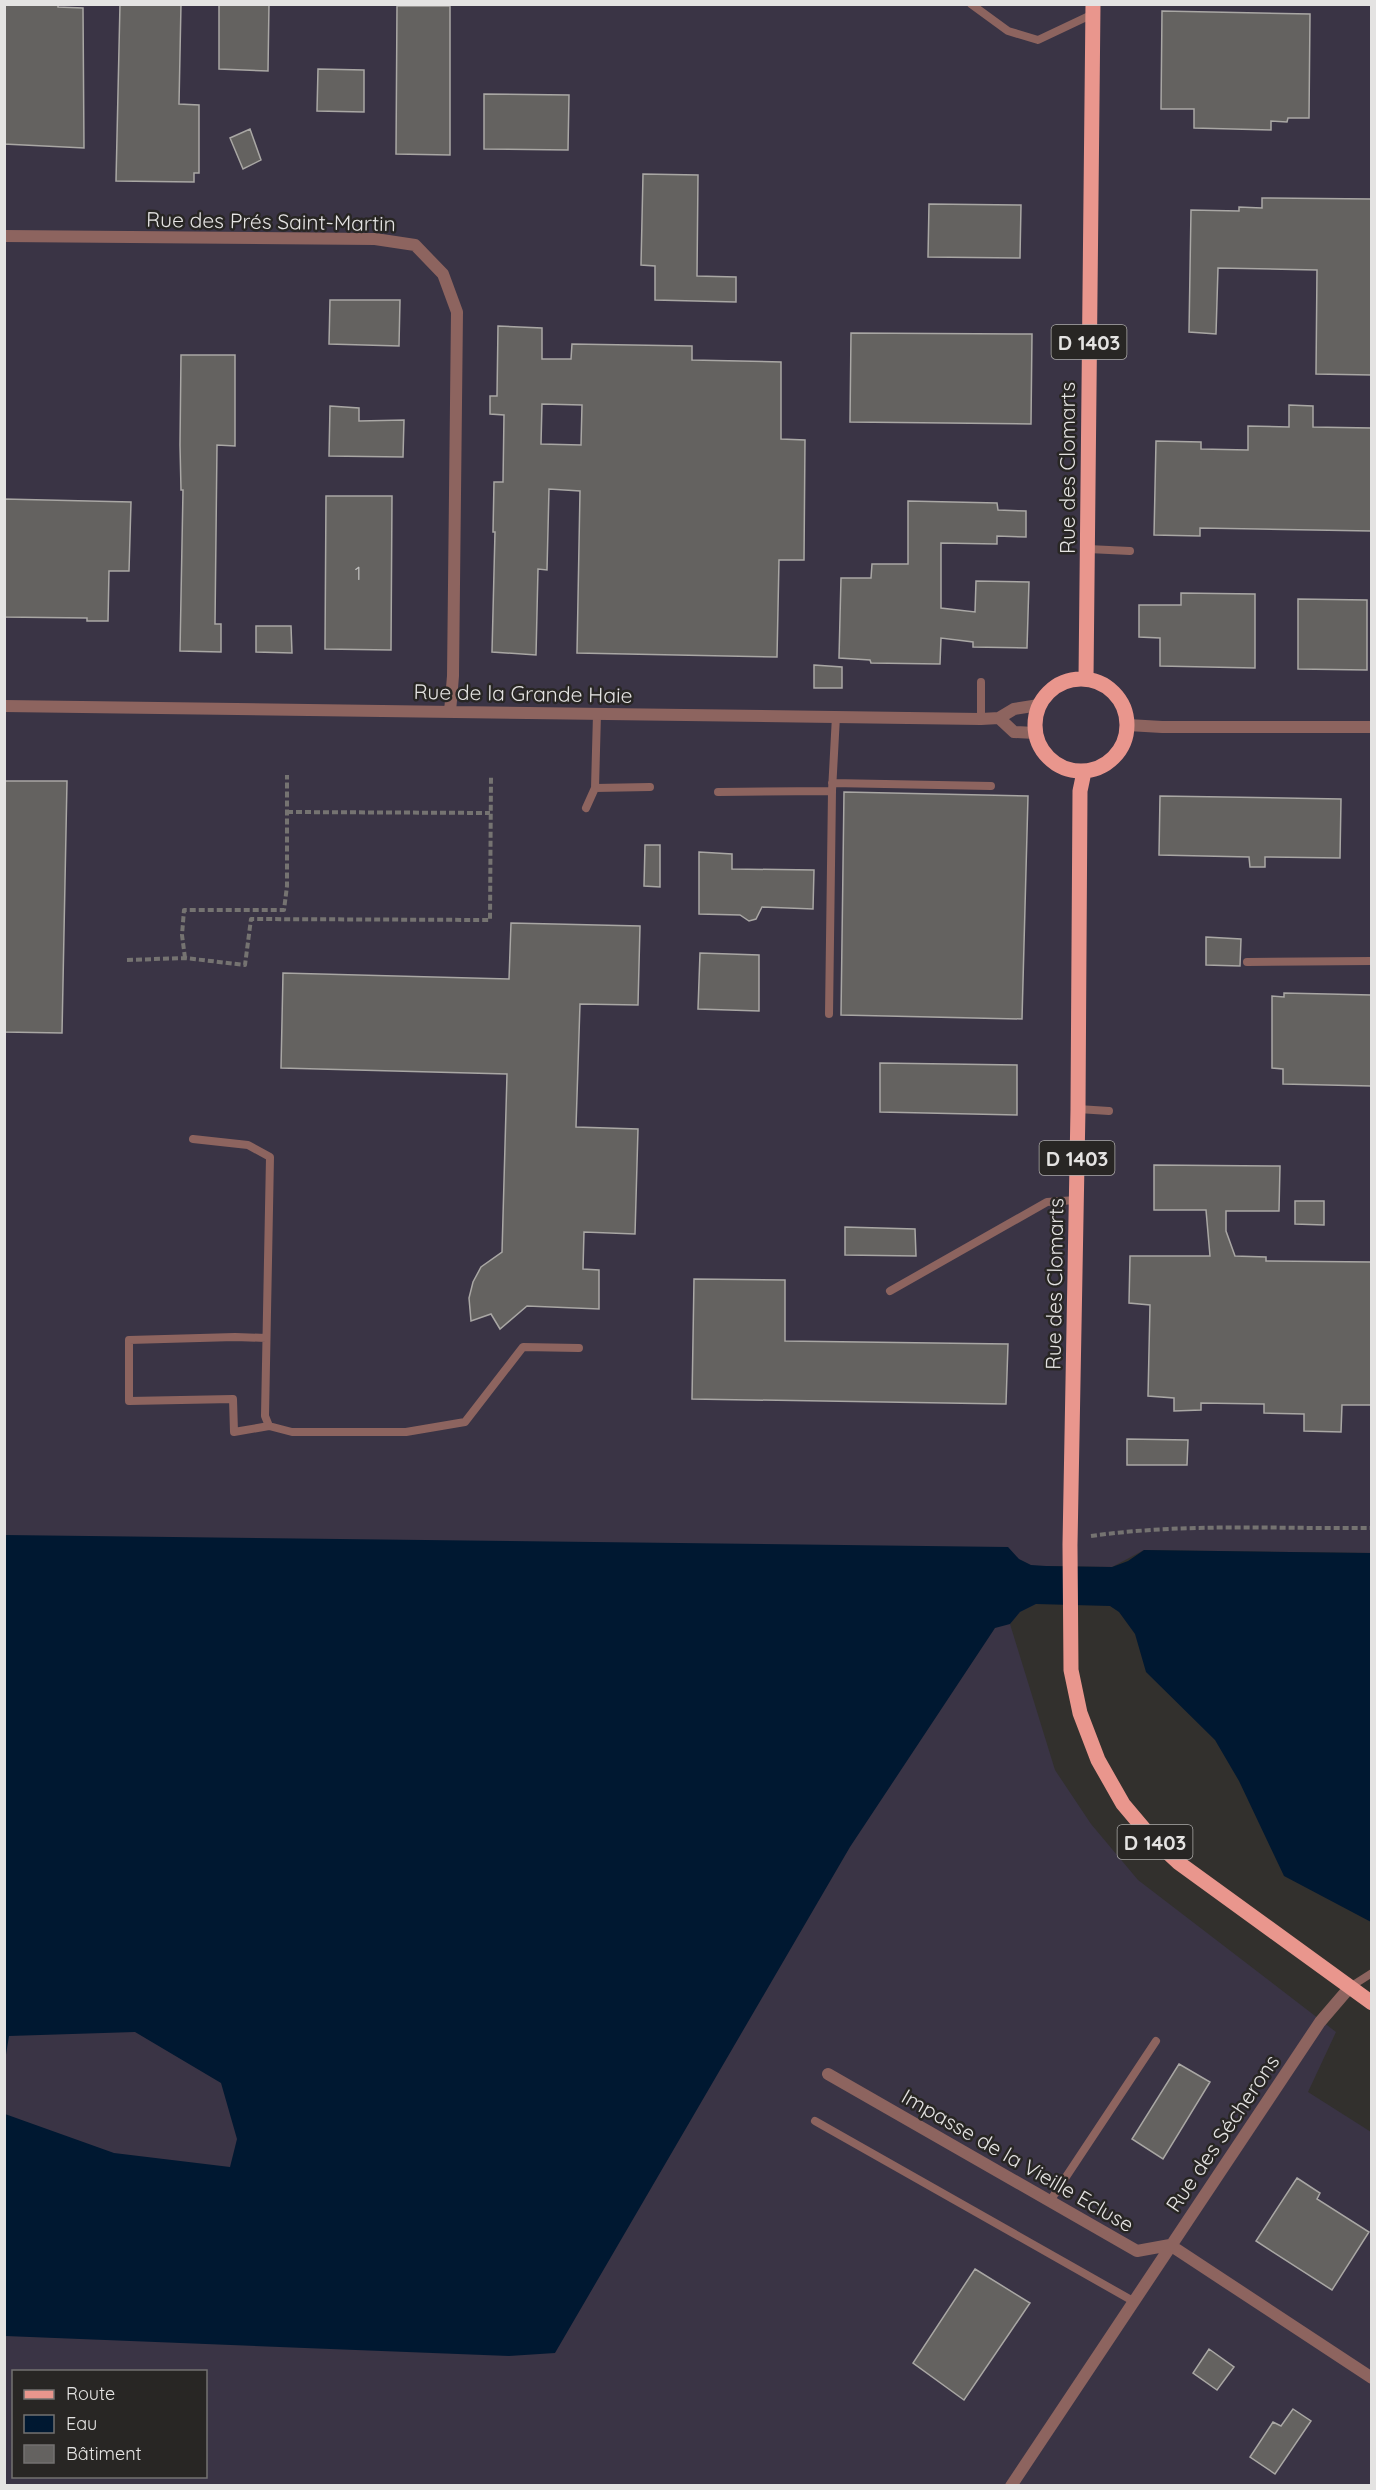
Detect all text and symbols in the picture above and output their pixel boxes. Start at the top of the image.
street label: Rue des Prés Saint-Martin [146,206,396,236]
road number: D 1403 [1052,325,1126,359]
street label: Rue des Clomarts [1054,382,1080,554]
house number: 1 [355,562,361,585]
street label: Rue de la Grande Haie [413,678,633,708]
road number: D 1403 [1040,1141,1114,1175]
street label: Rue des Clomarts [1040,1198,1068,1370]
road number: D 1403 [1118,1825,1192,1859]
street label: Rue des Sécherons [1160,2049,1284,2217]
street label: Impasse de la Vieille Ecluse [897,2083,1139,2237]
legend [12,2370,207,2478]
text: Route [66,2382,115,2405]
text: Eau [66,2412,97,2435]
text: Bâtiment [66,2442,142,2465]

